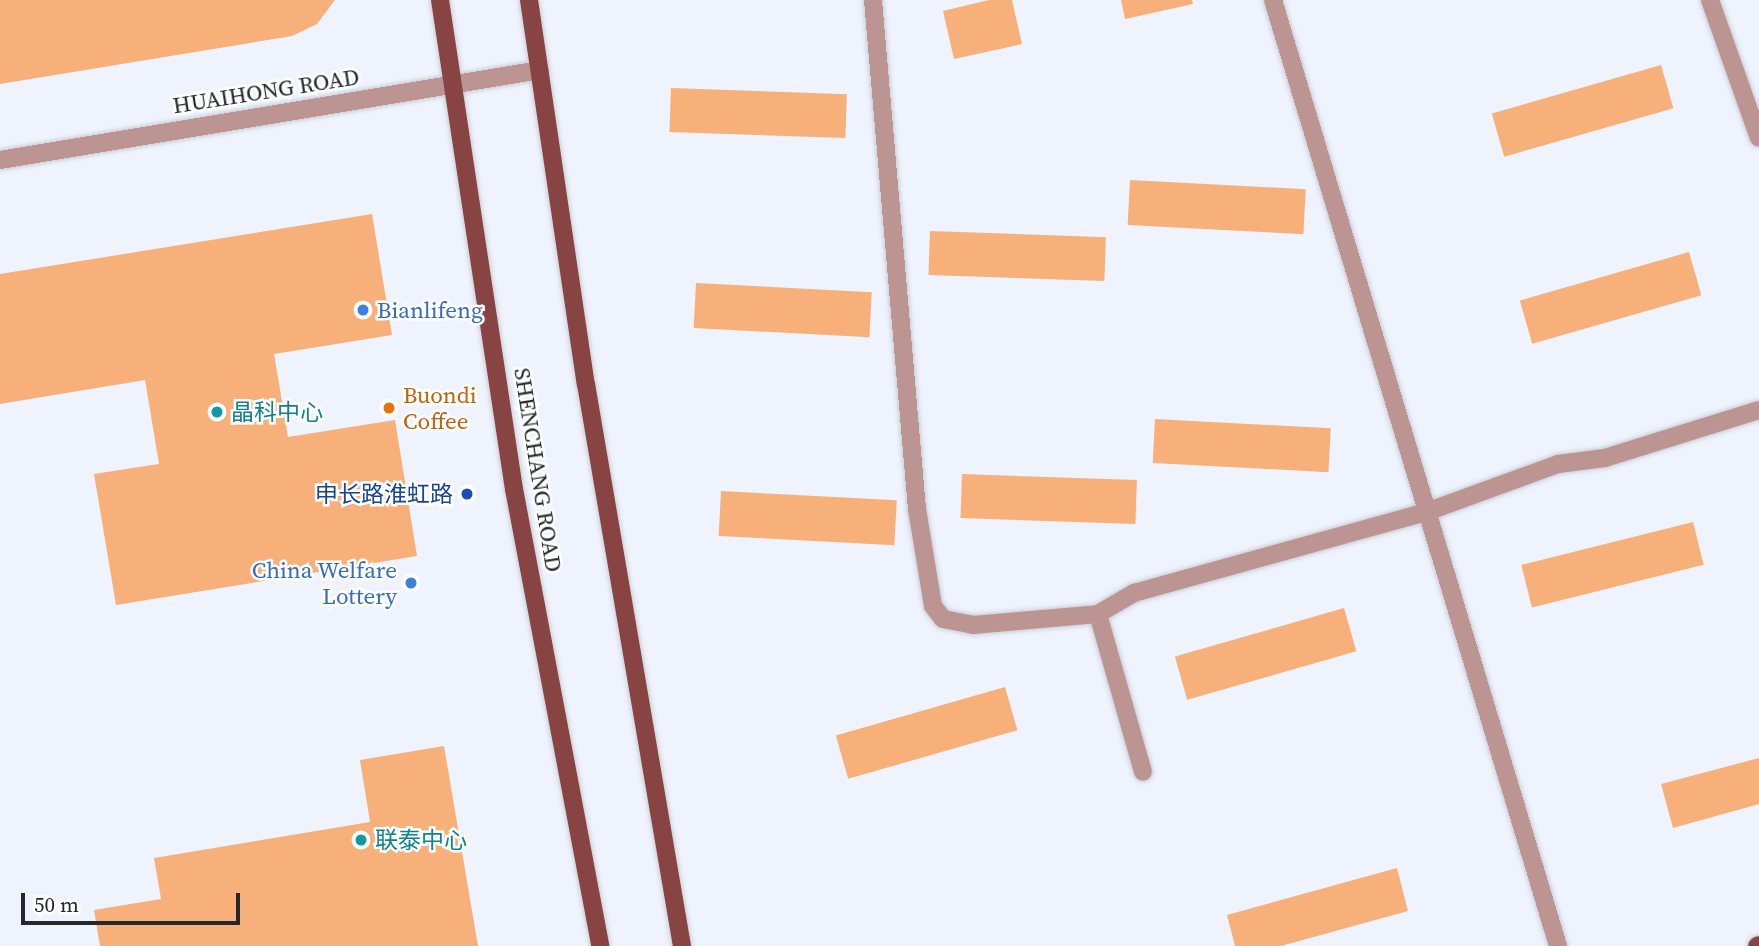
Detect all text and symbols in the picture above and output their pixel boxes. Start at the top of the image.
street label: HUAIHONG ROAD [171,63,361,119]
place label: Bianlifeng [377,296,483,324]
marker: Bianlifeng [355,302,371,318]
street label: SHENCHANG ROAD [508,366,568,574]
place label: Buondi Coffee [403,381,477,435]
place label: 晶科中心 [231,398,323,426]
marker: Buondi Coffee [381,400,397,416]
marker: 晶科中心 [209,404,225,420]
place label: 申长路淮虹路 [315,480,453,508]
marker: 申长路淮虹路 [459,486,475,502]
place label: China Welfare Lottery [251,556,397,610]
marker: China Welfare Lottery [403,575,419,591]
place label: 联泰中心 [375,826,467,854]
marker: 联泰中心 [353,832,369,848]
scale bar [24,880,243,924]
text: 50 m [34,890,79,919]

